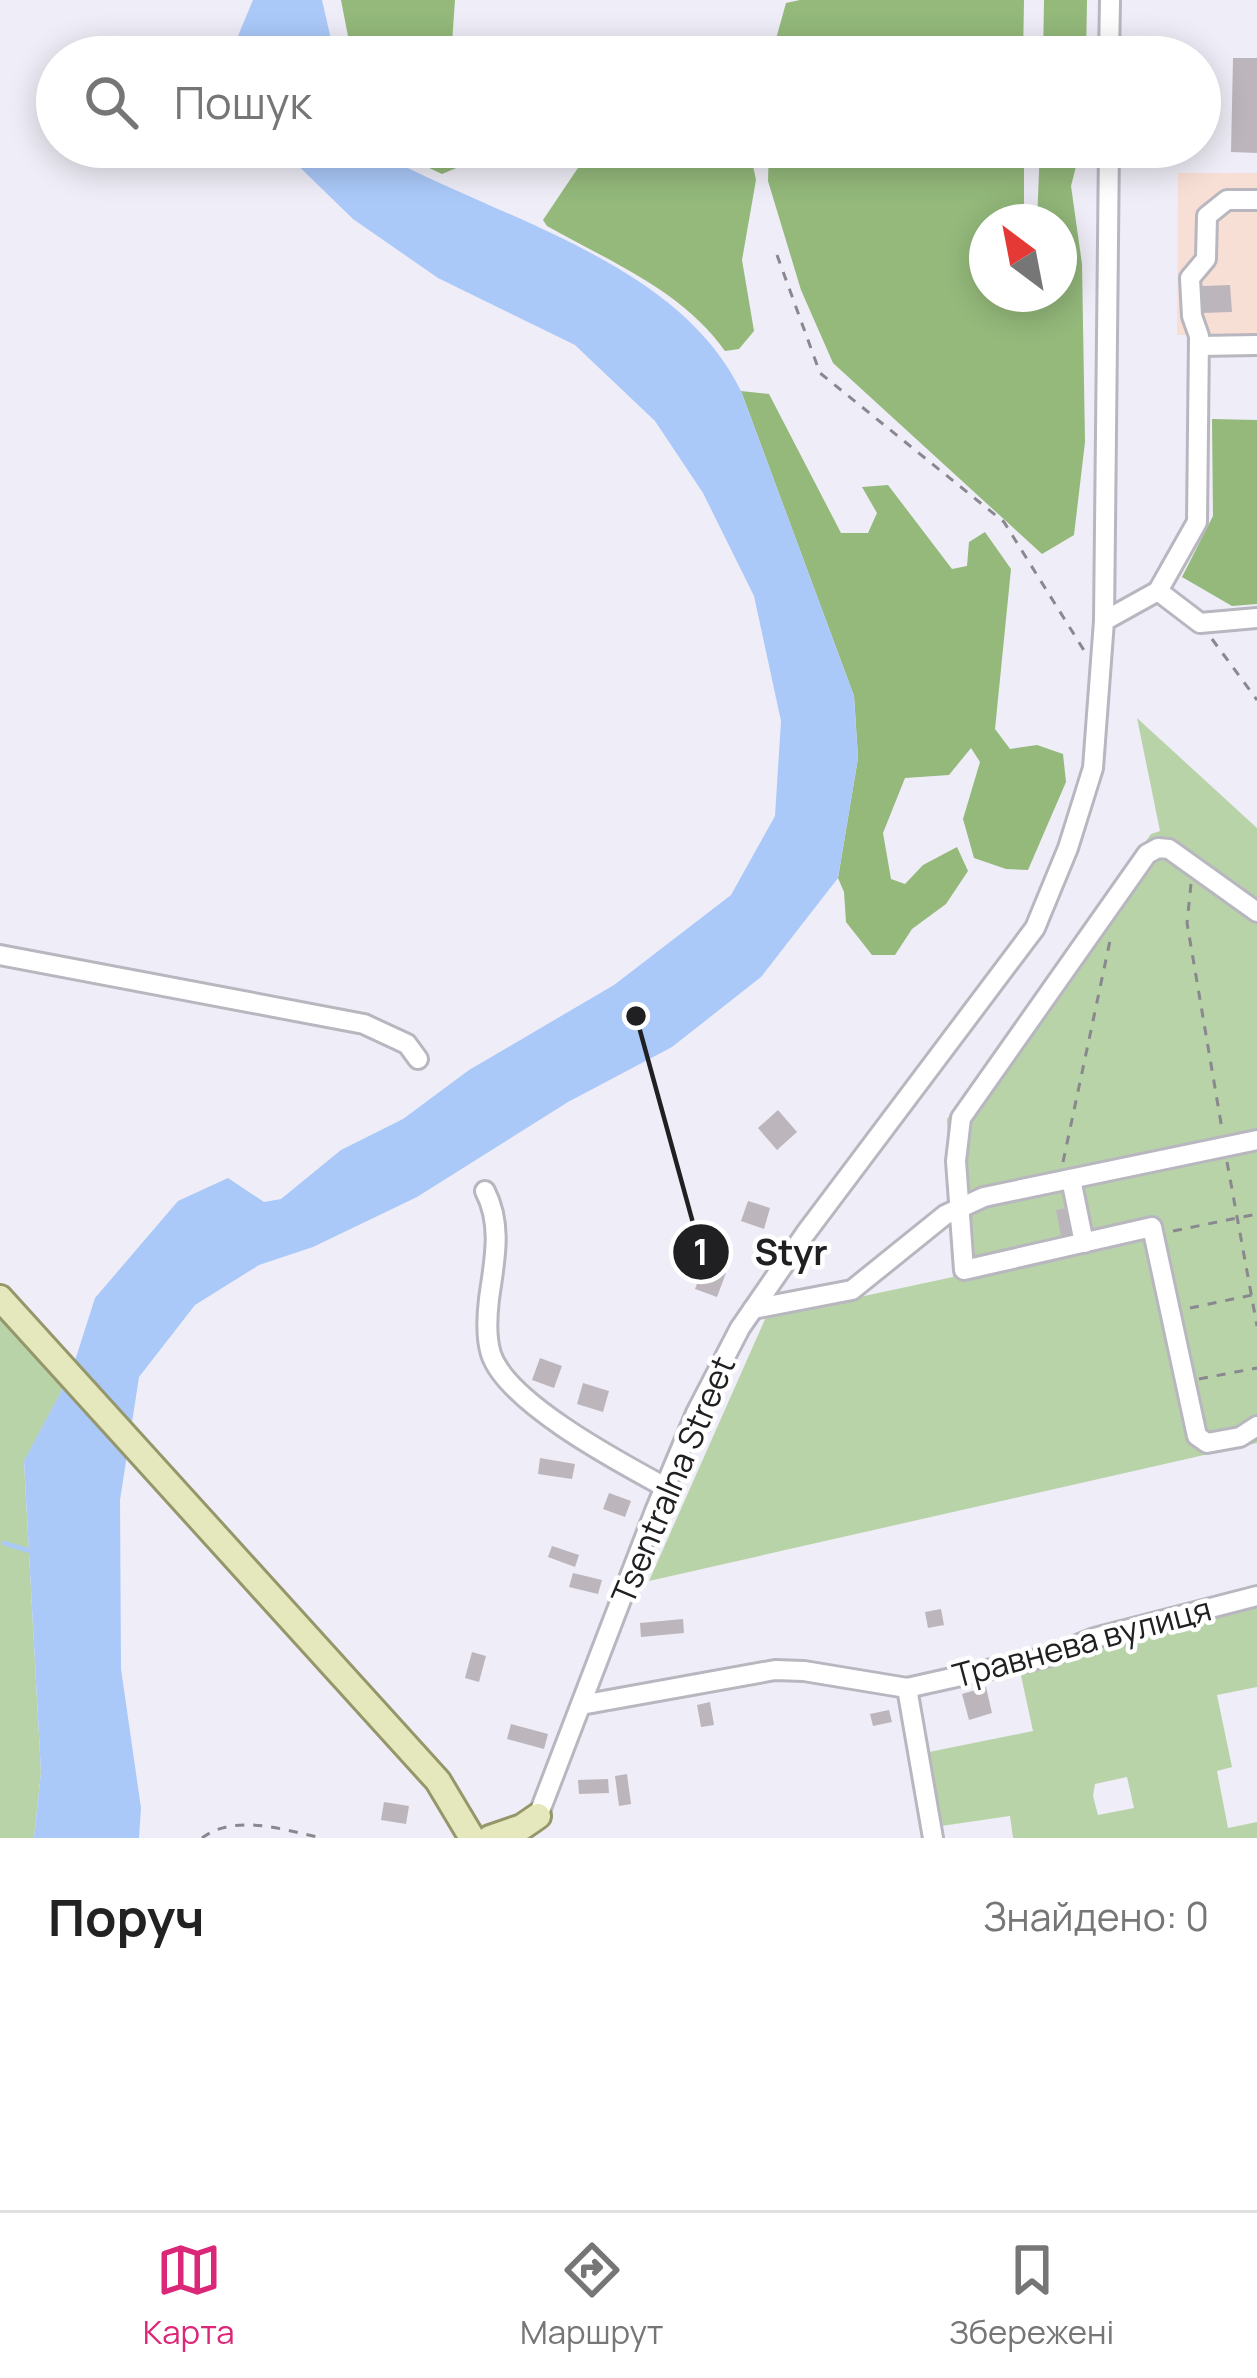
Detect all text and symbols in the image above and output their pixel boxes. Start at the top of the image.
search box [36,36,1221,168]
icon: search [78,69,144,135]
text: Пошук [174,71,312,133]
north arrow [969,204,1077,312]
callout: Styr [671,1216,852,1288]
text: 1 [693,1227,709,1276]
text: Styr [754,1227,828,1276]
street label: Tsentralna Street [600,1349,745,1611]
street label: Травнева вулиця [948,1585,1216,1698]
text: Поруч [48,1882,205,1951]
text: Знайдено: 0 [983,1889,1209,1943]
tab: Карта [143,2237,235,2354]
tab: Маршрут [520,2237,664,2354]
tab: Збережені [949,2237,1114,2354]

